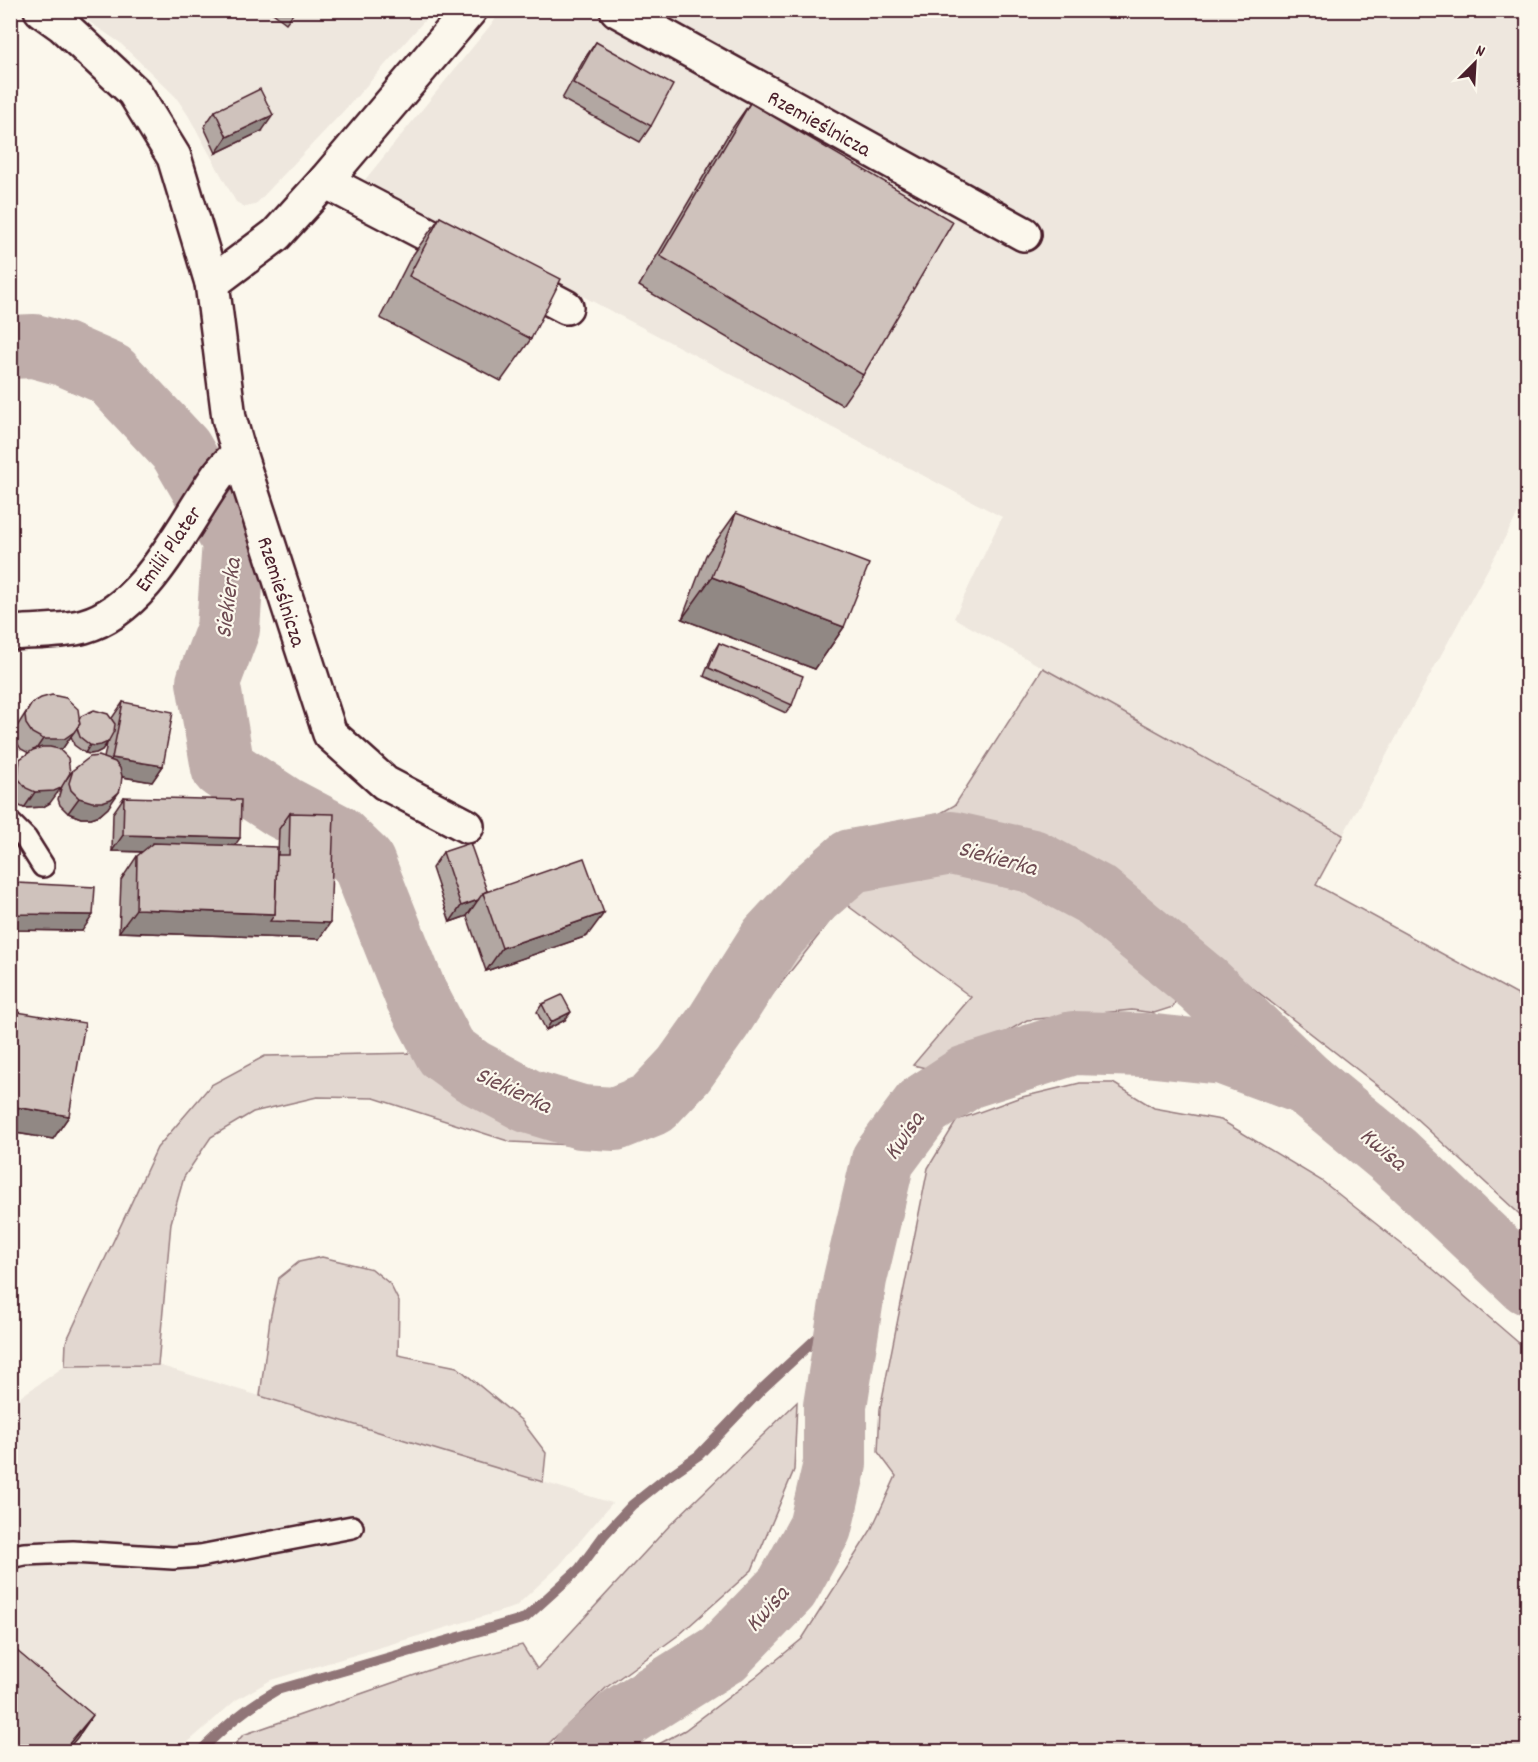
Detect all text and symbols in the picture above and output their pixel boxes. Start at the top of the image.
north arrow [1445,33,1505,93]
text: N [1472,39,1488,64]
street label: Rzemieślnicza [761,84,876,167]
street label: Emilii Plater [129,500,211,599]
street label: Rzemieślnicza [247,533,312,652]
water label: Siekierka [208,555,252,640]
water label: Siekierka [954,833,1042,887]
water label: Siekierka [469,1059,558,1125]
water label: Kwisa [877,1104,935,1168]
water label: Kwisa [1351,1120,1414,1181]
water label: Kwisa [738,1578,800,1641]

